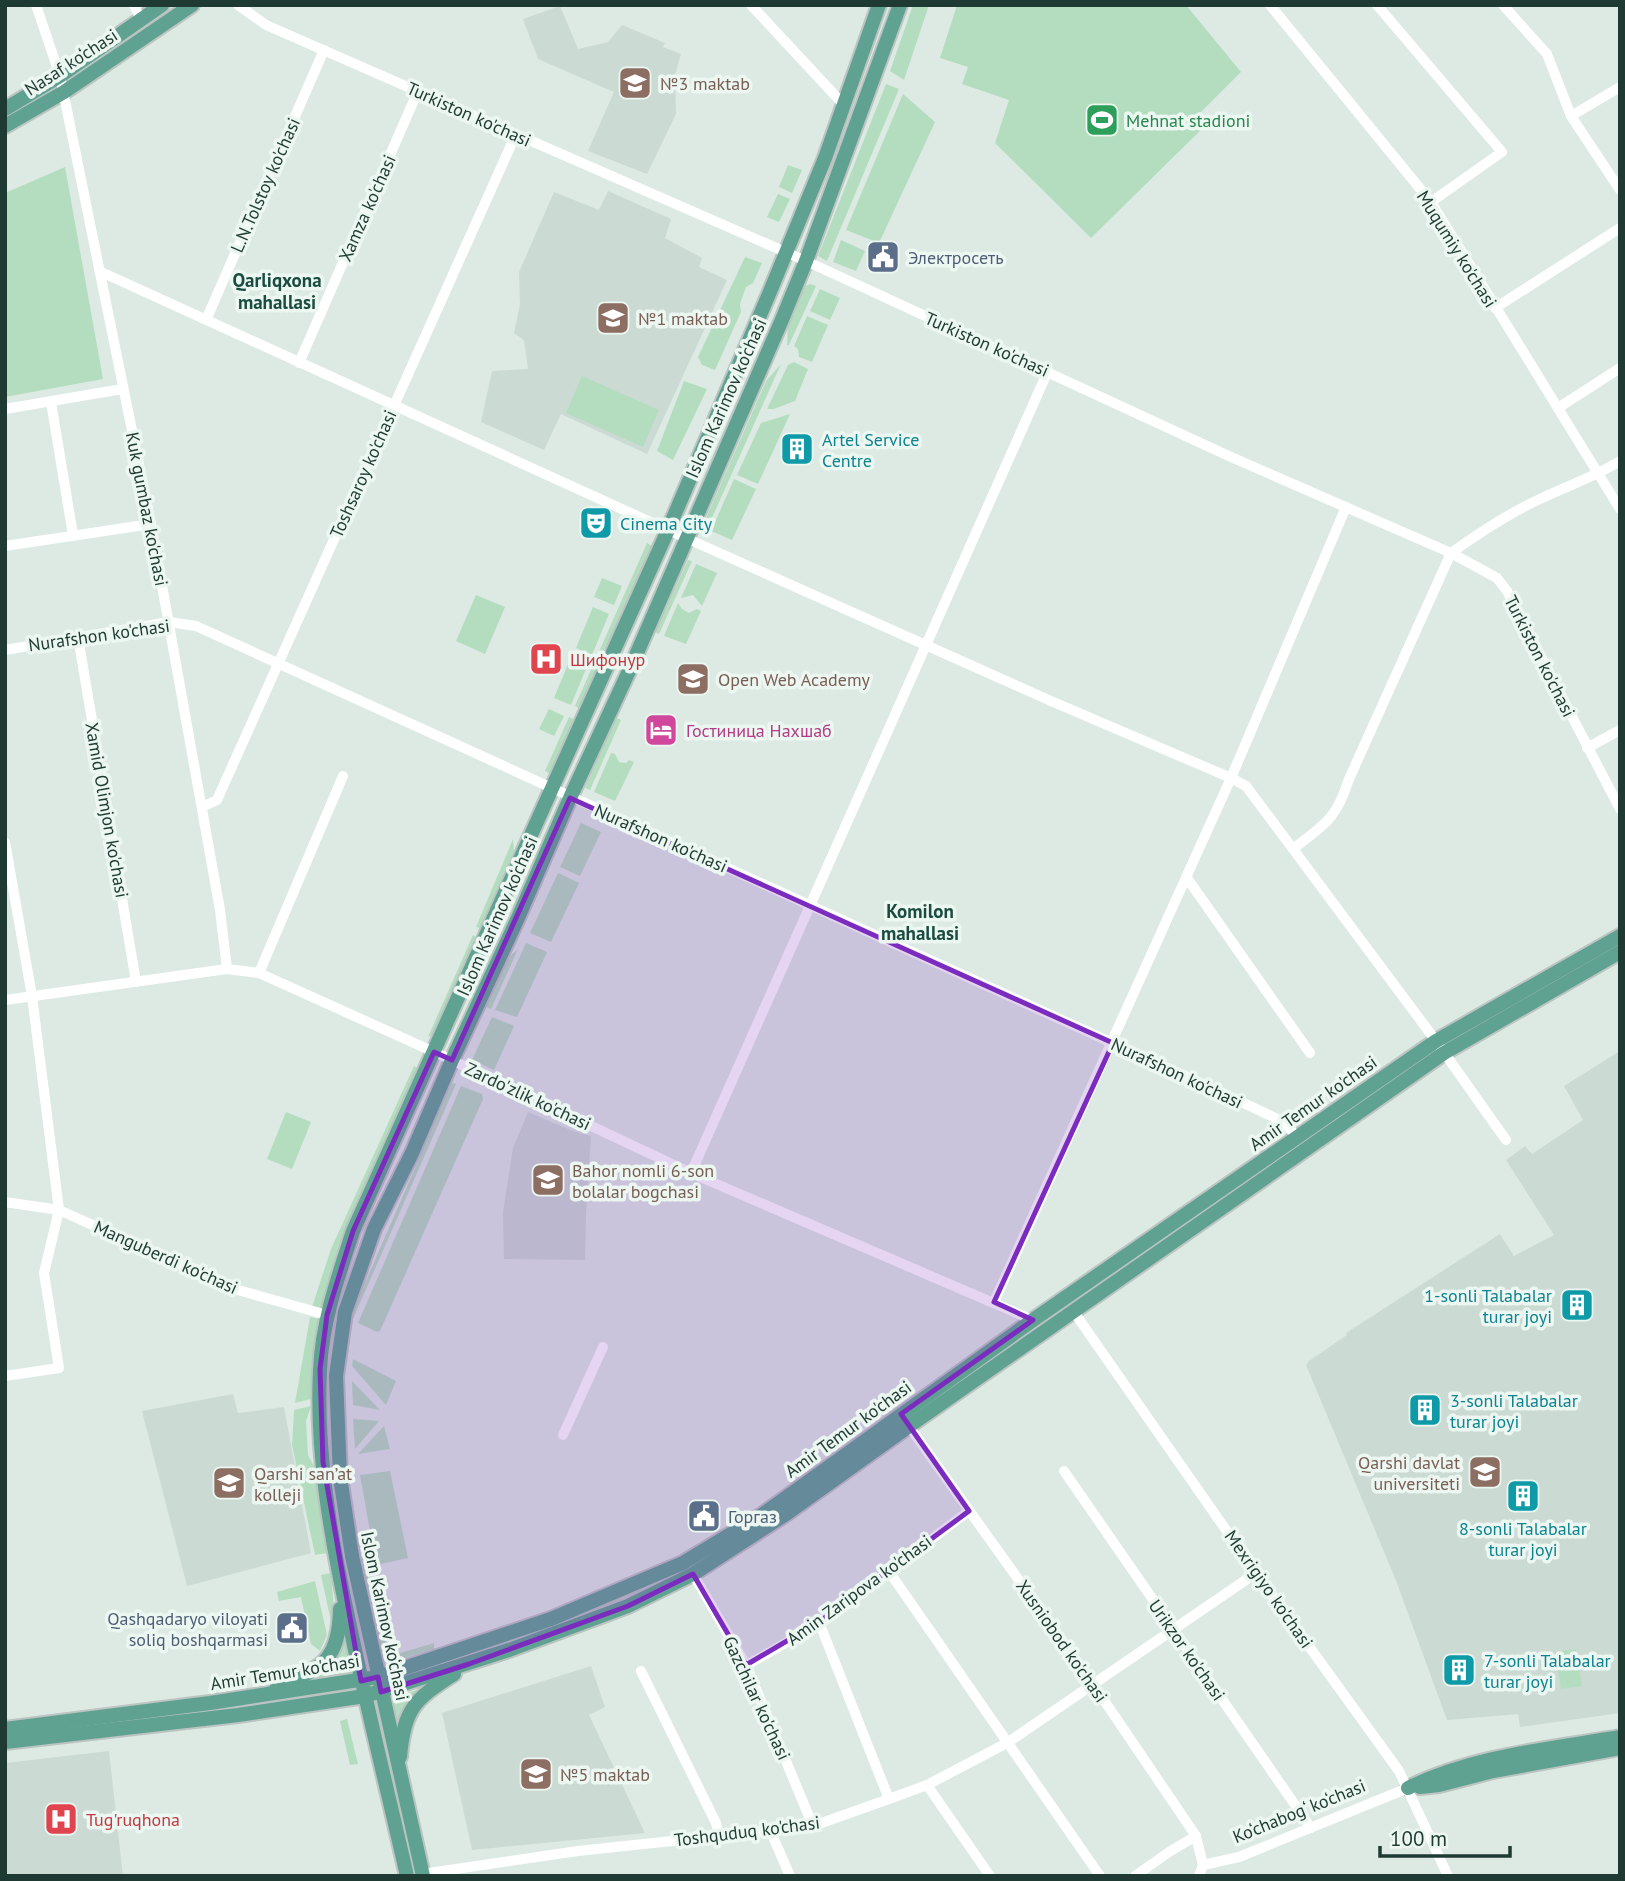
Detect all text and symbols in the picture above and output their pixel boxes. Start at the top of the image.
street label: Nasaf ko‘chasi [20,23,122,101]
school or university icon: №3 maktab [616,64,654,102]
place label: №3 maktab [660,72,750,95]
street label: Turkiston ko'chasi [403,76,535,152]
sports icon: Mehnat stadioni [1083,101,1121,139]
place label: Mehnat stadioni [1126,109,1250,132]
street label: L.N.Tolstoy ko'chasi [225,114,305,256]
street label: Xamza ko'chasi [333,151,401,265]
street label: Muqumiy ko'chasi [1412,186,1502,312]
public building icon: Электросеть [864,238,902,276]
place label: Электросеть [908,246,1004,269]
district label: Qarliqxona mahallasi [232,268,322,314]
school or university icon: №1 maktab [594,299,632,337]
street label: Turkiston ko'chasi [921,306,1053,382]
place label: №1 maktab [638,307,728,330]
street label: Islom Karimov ko‘chasi [680,315,772,481]
street label: Toshsaroy ko'chasi [324,406,402,542]
place label: Artel Service Centre [822,428,919,472]
street label: Kuk gumbaz ko'chasi [121,430,173,588]
building icon: Artel Service Centre [778,430,816,468]
theatre icon: Cinema City [577,504,615,542]
place label: Cinema City [620,512,713,535]
street label: Turkiston ko'chasi [1499,591,1581,721]
street label: Nurafshon ko'chasi [27,614,171,656]
hospital icon: Шифонур [527,640,565,678]
place label: Шифонур [570,648,645,671]
school or university icon: Open Web Academy [674,660,712,698]
place label: Open Web Academy [718,668,871,691]
hotel icon: Гостиница Нахшаб [642,711,680,749]
place label: Гостиница Нахшаб [686,719,832,742]
street label: Xamid Olimjon ko'chasi [80,720,134,900]
street label: Nurafshon ko'chasi [591,798,731,878]
street label: Islom Karimov ko‘chasi [451,833,543,999]
district label: Komilon mahallasi [881,899,959,945]
street label: Nurafshon ko'chasi [1107,1032,1247,1114]
street label: Amir Temur ko'chasi [1245,1050,1381,1156]
street label: Zardo'zlik ko'chasi [461,1057,595,1135]
place label: Bahor nomli 6-son bolalar bogchasi [572,1159,714,1203]
school or university icon: Bahor nomli 6-son bolalar bogchasi [529,1161,567,1199]
street label: Manguberdi ko'chasi [90,1215,242,1299]
place label: 1-sonli Talabalar turar joyi [1424,1284,1552,1328]
building icon: 1-sonli Talabalar turar joyi [1558,1286,1596,1324]
street label: Amir Temur ko'chasi [780,1375,916,1483]
place label: 3-sonli Talabalar turar joyi [1450,1389,1578,1433]
building icon: 3-sonli Talabalar turar joyi [1406,1391,1444,1429]
place label: Qarshi davlat universiteti [1358,1451,1460,1495]
school or university icon: Qarshi davlat universiteti [1466,1453,1504,1491]
place label: Qarshi san’at kolleji [254,1462,352,1506]
school or university icon: Qarshi san’at kolleji [210,1464,248,1502]
building icon: 8-sonli Talabalar turar joyi [1504,1477,1542,1515]
public building icon: Горгаз [685,1497,723,1535]
place label: Горгаз [728,1505,777,1528]
place label: 8-sonli Talabalar turar joyi [1459,1517,1587,1561]
street label: Mexrigiyo ko'chasi [1220,1526,1318,1652]
street label: Islom Karimov ko‘chasi [356,1529,414,1703]
street label: Amin Zaripova ko'chasi [782,1530,936,1650]
street label: Xusniobod ko'chasi [1011,1575,1113,1707]
street label: Urikzor ko'chasi [1144,1595,1230,1705]
place label: Qashqadaryo viloyati soliq boshqarmasi [107,1607,268,1651]
public building icon: Qashqadaryo viloyati soliq boshqarmasi [273,1609,311,1647]
street label: Gazchilar ko'chasi [718,1632,796,1764]
street label: Amir Temur ko'chasi [209,1649,361,1695]
place label: 7-sonli Talabalar turar joyi [1484,1649,1611,1693]
building icon: 7-sonli Talabalar turar joyi [1440,1651,1478,1689]
school or university icon: №5 maktab [517,1755,555,1793]
place label: №5 maktab [560,1763,650,1786]
street label: Ko‘chabog‘ ko‘chasi [1229,1774,1369,1848]
hospital icon: Tug'ruqhona [42,1800,80,1838]
place label: Tug'ruqhona [86,1808,180,1831]
street label: Toshquduq ko'chasi [673,1811,821,1851]
scale bar [1380,1814,1510,1858]
text: 100 m [1390,1825,1447,1852]

